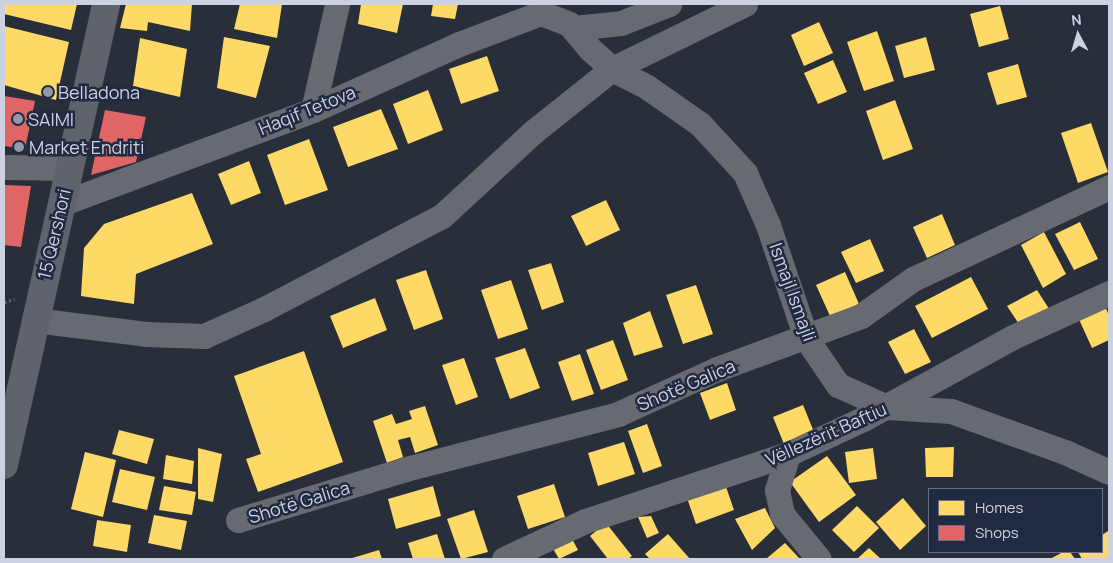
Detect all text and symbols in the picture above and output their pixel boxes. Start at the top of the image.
north arrow [1053,10,1103,60]
text: N [1070,10,1082,30]
place label: Belladona [58,81,140,103]
street label: Haqif Tetova [255,81,359,139]
marker: Belladona [42,86,54,98]
place label: SAIMI [28,108,74,130]
marker: SAIMI [12,113,24,125]
place label: Market Endriti [29,136,144,158]
marker: Market Endriti [13,141,25,153]
street label: 15 Qershori [33,187,75,281]
street label: Ismajl Ismajli [765,240,821,344]
street label: Shotë Galica [634,355,738,415]
street label: Vëllezërit Baftiu [762,398,890,470]
street label: Shotë Galica [246,476,352,528]
legend [928,488,1103,553]
text: Homes [975,497,1023,518]
text: Shops [975,522,1019,543]

